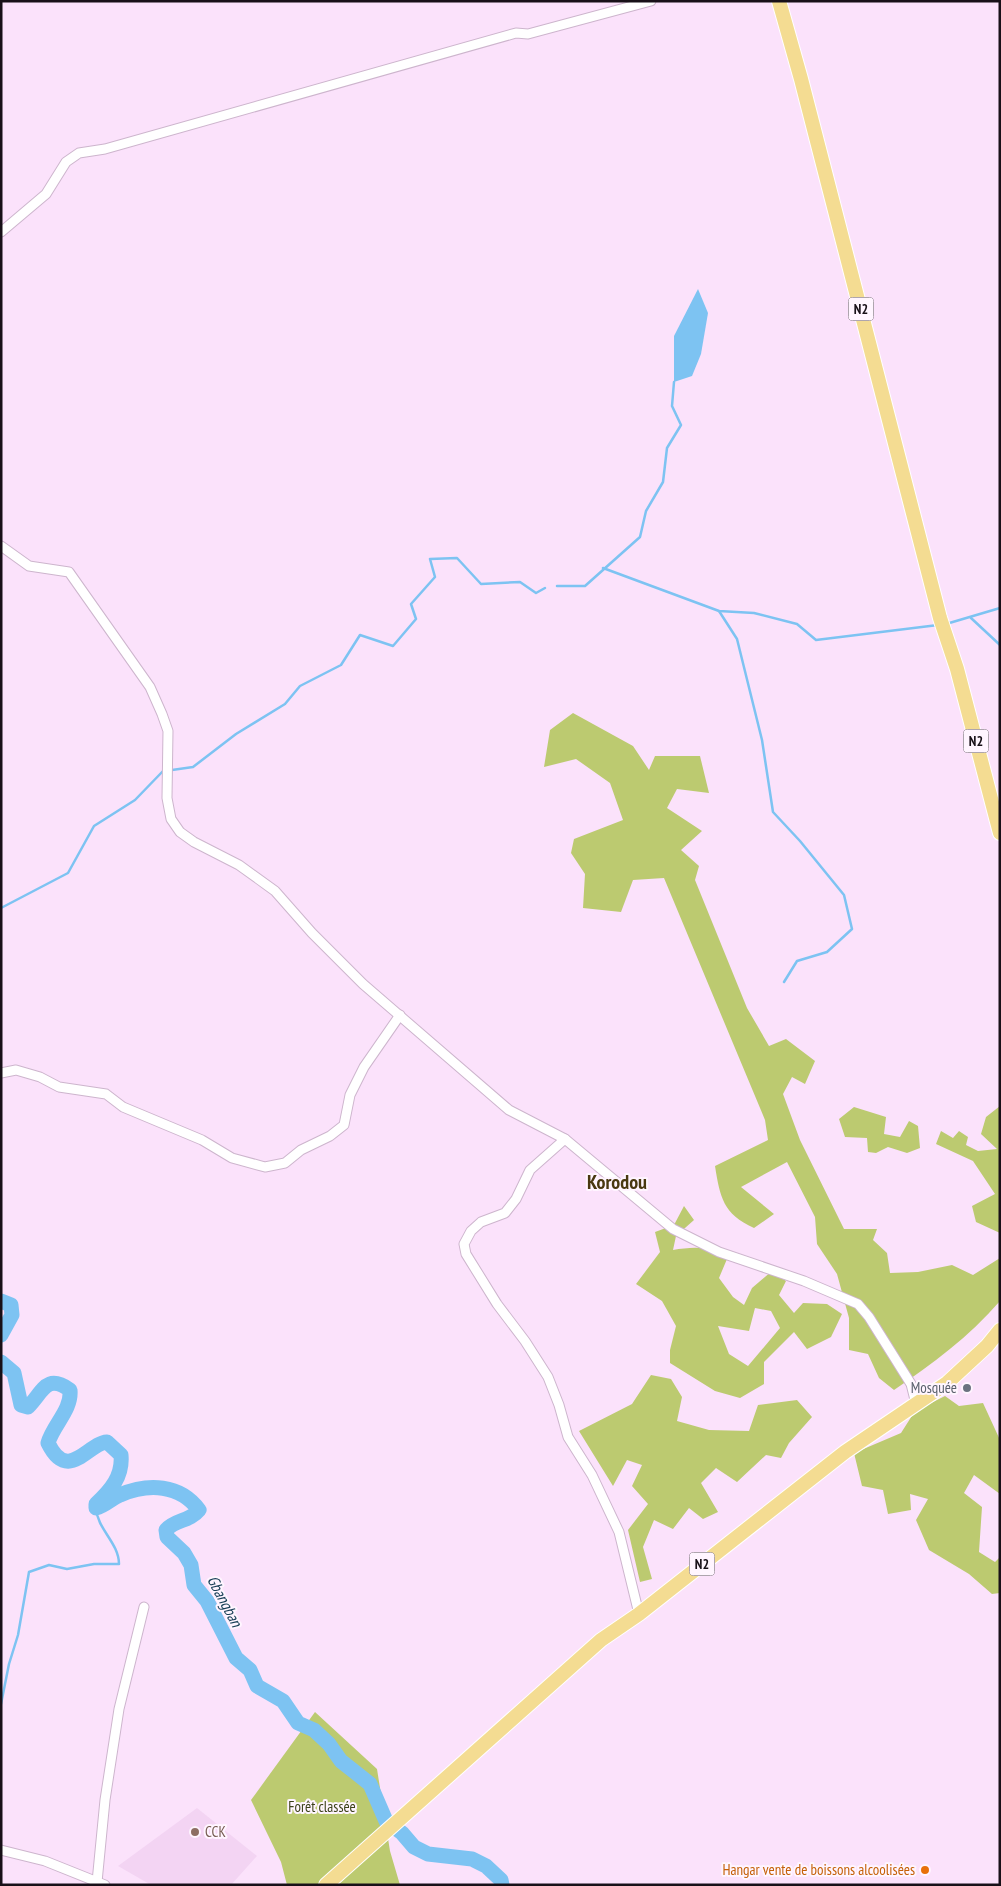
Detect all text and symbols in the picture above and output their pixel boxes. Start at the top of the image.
road number: N2 [848,298,874,320]
road number: N2 [964,729,988,752]
district label: Korodou [587,1169,647,1195]
place label: Mosquée [911,1378,957,1397]
marker: Mosquée [961,1382,973,1394]
road number: N2 [690,1552,714,1576]
water label: Gbangban [203,1572,247,1631]
park label: Forêt classée [288,1797,356,1816]
place label: CCK [205,1822,226,1841]
marker: CCK [189,1826,201,1838]
place label: Hangar vente de boissons alcoolisées [722,1860,915,1879]
marker: Hangar vente de boissons alcoolisées [919,1864,931,1876]

